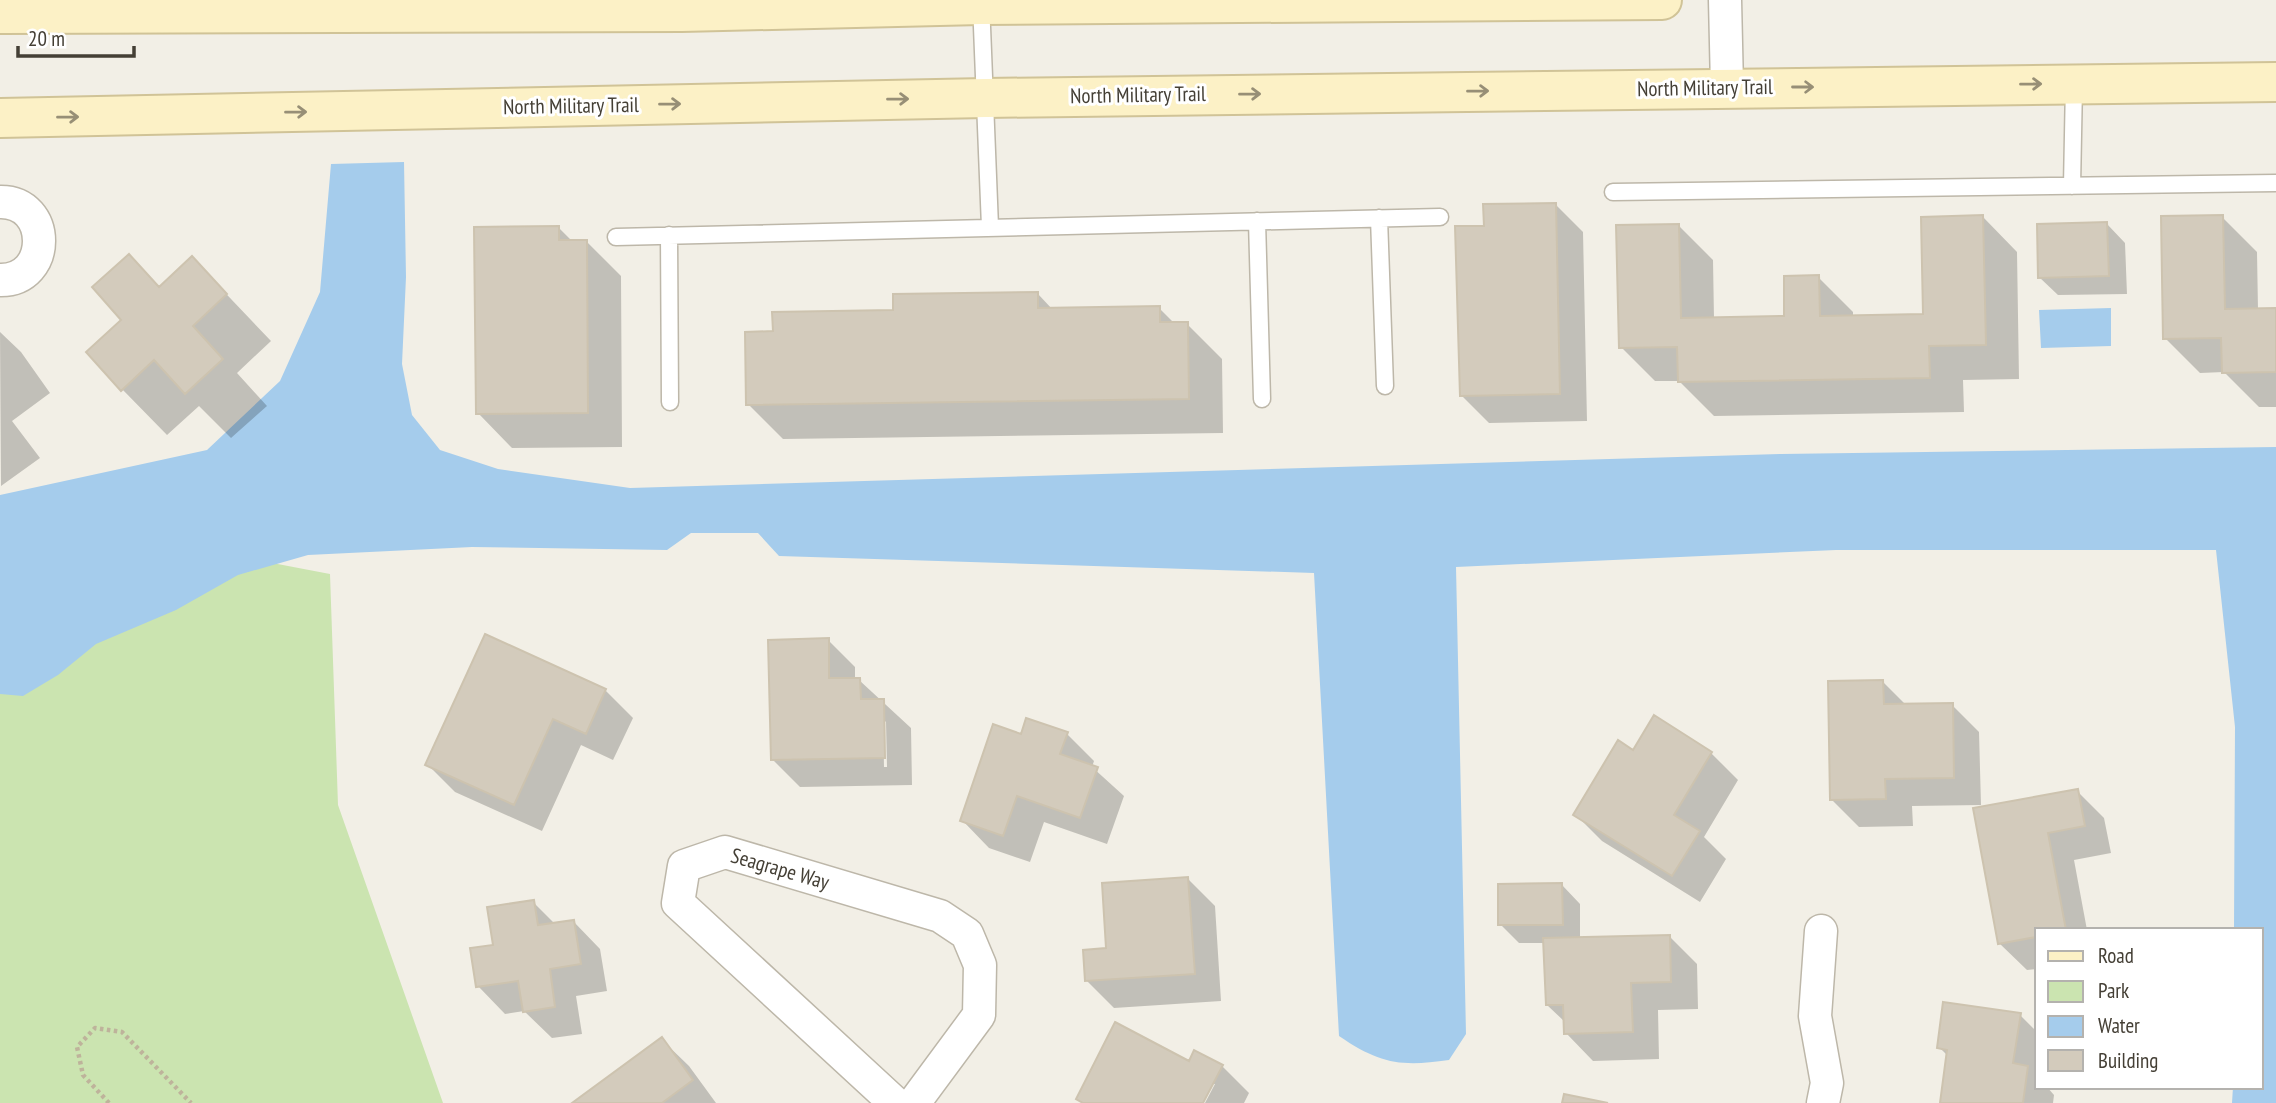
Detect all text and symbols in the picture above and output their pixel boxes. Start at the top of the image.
scale bar [18,14,133,58]
text: 20 m [28,25,65,52]
street label: North Military Trail [1637,73,1773,102]
one-way arrow [2019,78,2042,91]
street label: North Military Trail [1070,80,1206,109]
one-way arrow [1791,80,1814,94]
one-way arrow [1466,84,1489,98]
one-way arrow [1239,87,1262,101]
street label: North Military Trail [503,91,639,120]
one-way arrow [886,93,909,106]
one-way arrow [658,97,681,111]
one-way arrow [284,105,307,119]
one-way arrow [56,110,79,124]
street label: Seagrape Way [728,842,832,895]
legend [2035,928,2262,1089]
text: Road [2098,942,2134,969]
text: Park [2098,977,2129,1004]
text: Water [2098,1012,2140,1039]
text: Building [2098,1047,2158,1074]

